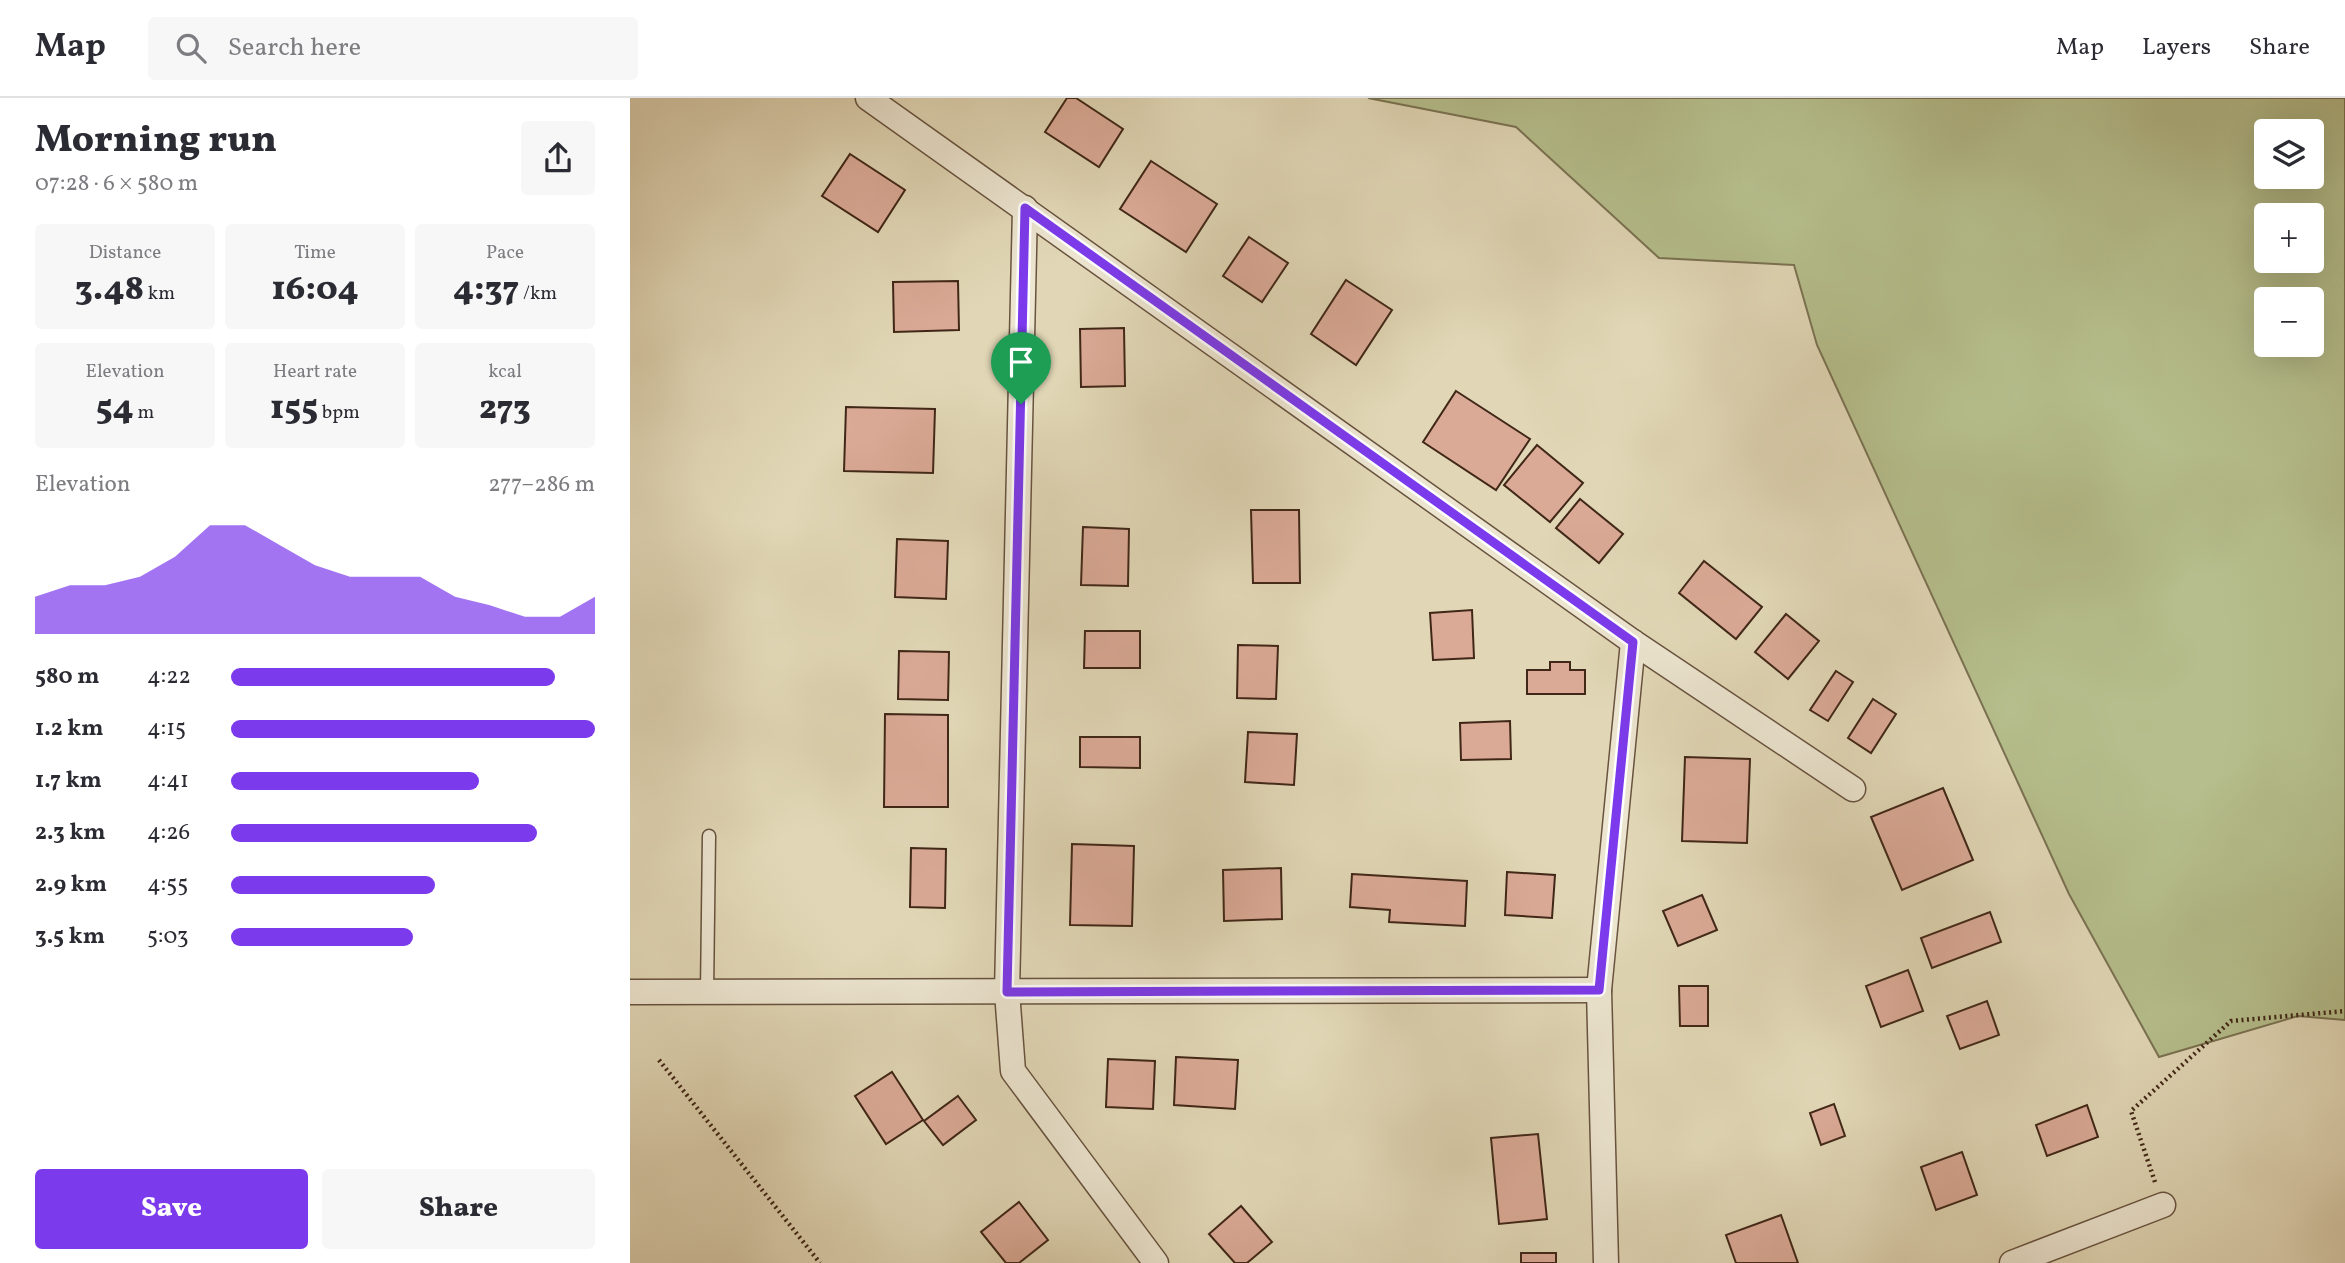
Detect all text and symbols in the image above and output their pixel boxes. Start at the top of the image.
search box [148,17,638,80]
text: Map [35,25,106,71]
icon: search [172,29,210,67]
text: Search here [228,30,361,66]
text: Map [2056,31,2104,65]
text: Layers [2142,31,2211,65]
text: Share [2249,31,2310,65]
text: Morning run [35,115,277,168]
map controls [2254,119,2324,357]
button: layers [2254,119,2324,189]
button: share [521,121,595,195]
text: 07:28 · 6 × 580 m [35,168,198,200]
button: + [2254,203,2324,273]
text: Distance [89,240,161,266]
text: Time [294,240,336,266]
text: Pace [486,240,524,266]
text: 3.48 [75,266,144,314]
text: 16:04 [271,266,359,314]
text: 4:37 [453,266,519,314]
text: km [144,281,175,307]
text: /km [519,281,557,307]
button: − [2254,287,2324,357]
pin [991,332,1051,404]
icon: arrive [1002,343,1040,381]
text: Elevation [86,359,164,385]
text: Heart rate [273,359,357,385]
text: kcal [488,359,522,385]
text: 54 [96,385,134,433]
text: 155 [270,385,318,433]
text: 273 [479,385,531,433]
text: m [134,400,154,426]
text: bpm [318,400,360,426]
text: Elevation [35,469,131,501]
text: 277–286 m [488,469,595,501]
text: 580 m [35,661,100,693]
text: 4:22 [147,661,191,693]
text: 1.2 km [35,713,104,745]
text: 4:15 [147,713,186,745]
text: 1.7 km [35,765,102,797]
text: 4:41 [147,765,189,797]
text: 2.3 km [35,817,106,849]
text: 4:26 [147,817,190,849]
text: 2.9 km [35,869,107,901]
text: 4:55 [147,869,188,901]
text: 3.5 km [35,921,105,953]
text: 5:03 [147,921,189,953]
button: Save [35,1169,308,1249]
button: Share [322,1169,595,1249]

